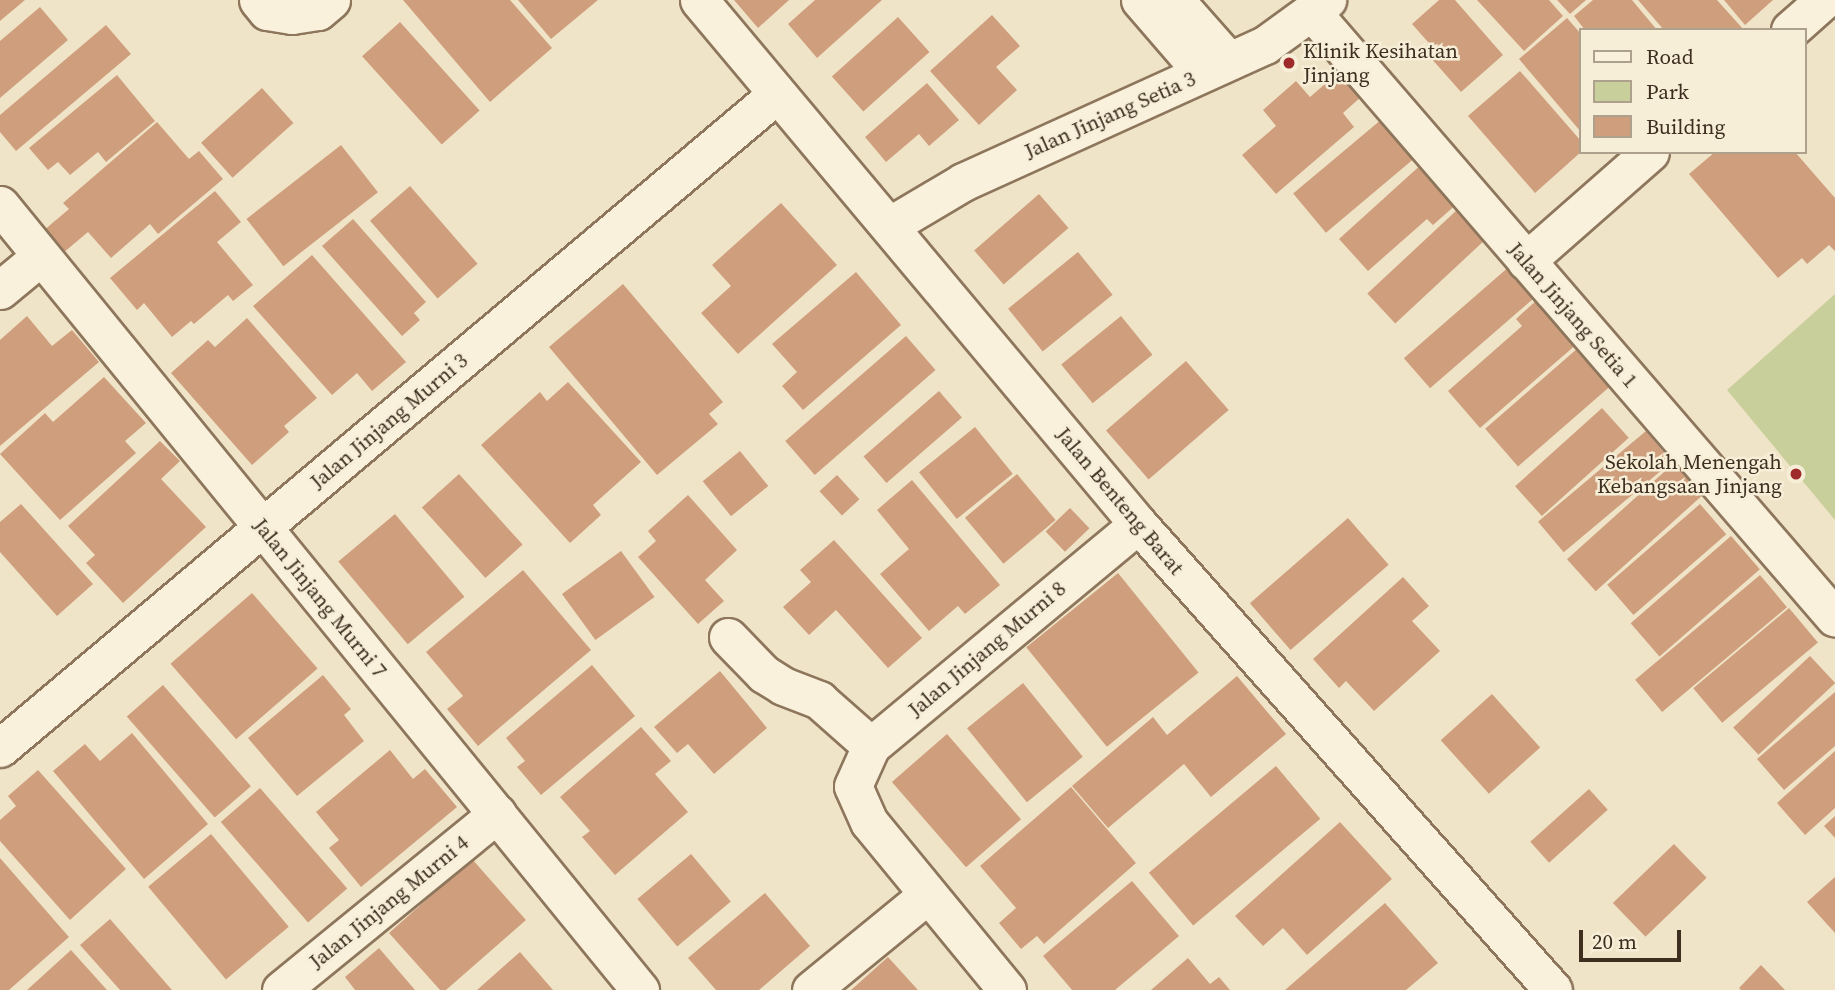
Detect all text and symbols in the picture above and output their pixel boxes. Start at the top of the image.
legend [1580,28,1807,154]
place label: Klinik Kesihatan Jinjang [1303,38,1458,88]
text: Road [1646,42,1694,71]
marker: Klinik Kesihatan Jinjang [1281,55,1297,71]
street label: Jalan Jinjang Setia 3 [1021,66,1199,164]
text: Park [1646,77,1689,106]
text: Building [1646,112,1725,141]
street label: Jalan Jinjang Setia 1 [1503,237,1643,393]
street label: Jalan Jinjang Murni 3 [305,348,473,494]
street label: Jalan Benteng Barat [1051,422,1189,580]
place label: Sekolah Menengah Kebangsaan Jinjang [1597,449,1782,499]
marker: Sekolah Menengah Kebangsaan Jinjang [1788,466,1804,482]
street label: Jalan Jinjang Murni 7 [248,513,392,683]
street label: Jalan Jinjang Murni 8 [903,576,1071,722]
street label: Jalan Jinjang Murni 4 [304,830,474,974]
scale bar [1583,916,1685,960]
text: 20 m [1592,927,1637,956]

